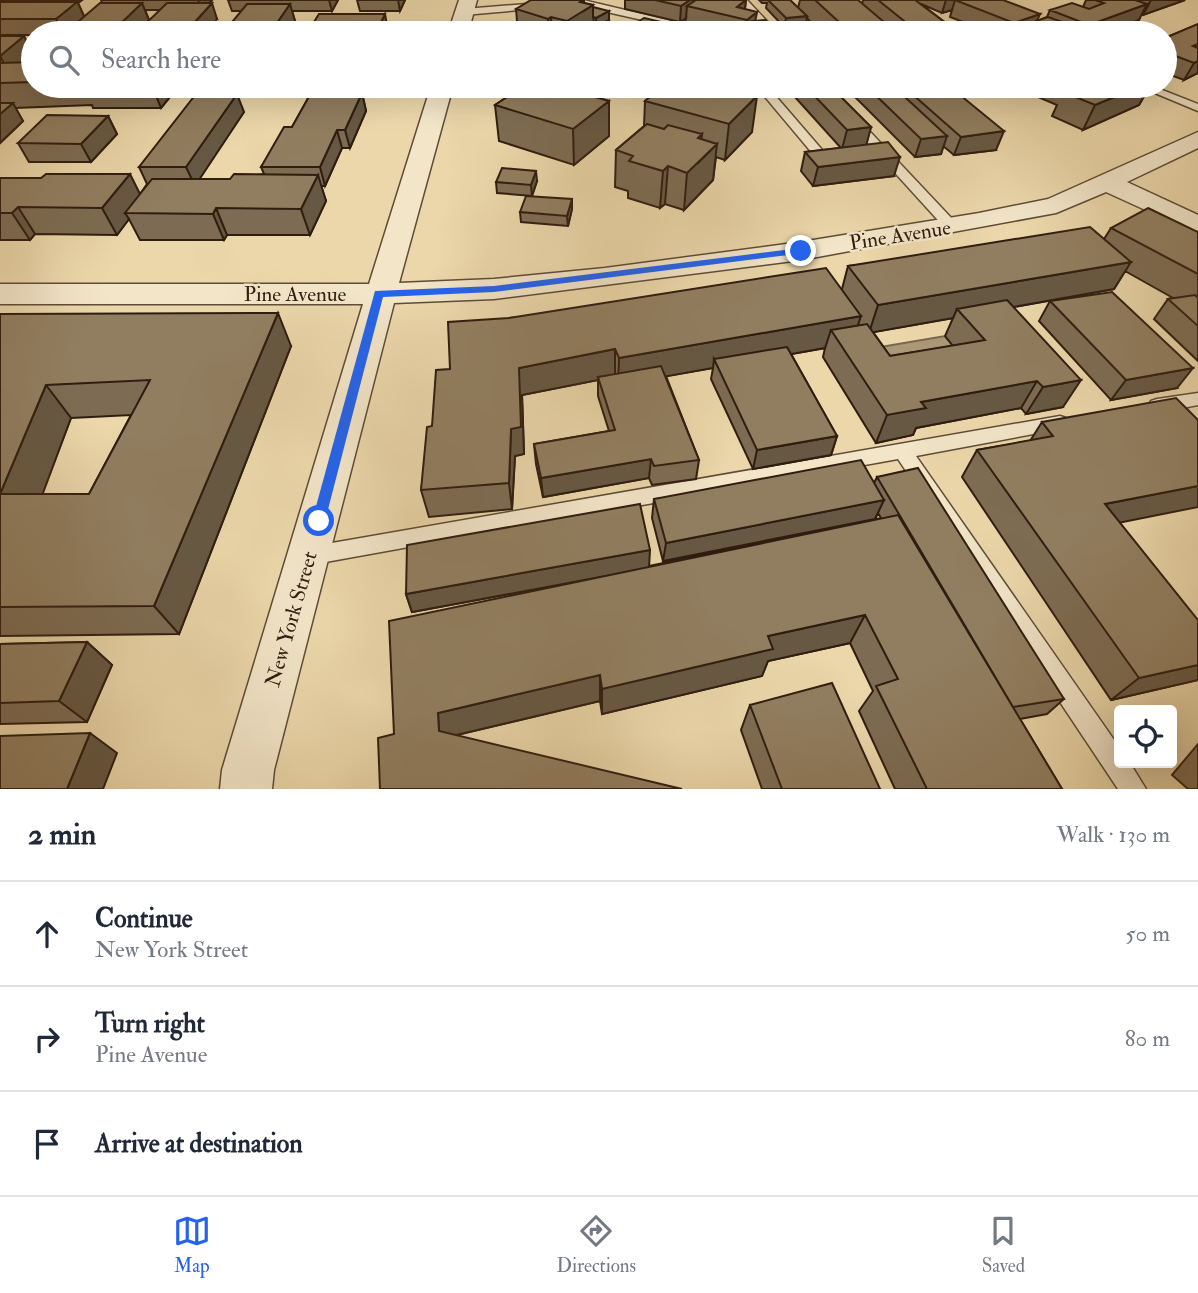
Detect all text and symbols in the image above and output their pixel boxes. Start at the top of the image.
search box [21,21,1177,98]
icon: search [45,41,83,79]
text: Search here [101,44,221,76]
street label: Pine Avenue [847,214,953,257]
route end [785,235,816,266]
street label: Pine Avenue [244,281,347,308]
route start [303,505,334,536]
street label: New York Street [259,548,324,690]
map controls [1114,705,1177,768]
button: locate [1114,705,1177,768]
text: 2 min [28,816,96,853]
text: Walk · 130 m [1057,820,1170,849]
text: Continue [95,903,193,935]
icon: ahead [28,915,66,953]
text: 50 m [1126,919,1170,948]
text: New York Street [95,935,248,964]
text: Turn right [95,1008,205,1040]
icon: right [28,1020,66,1058]
text: 80 m [1125,1024,1170,1053]
text: Pine Avenue [95,1040,207,1069]
icon: arrive [28,1125,66,1163]
text: Arrive at destination [95,1128,303,1160]
tab: Map [173,1212,211,1278]
tab: Directions [556,1212,636,1278]
tab: Saved [982,1212,1025,1278]

